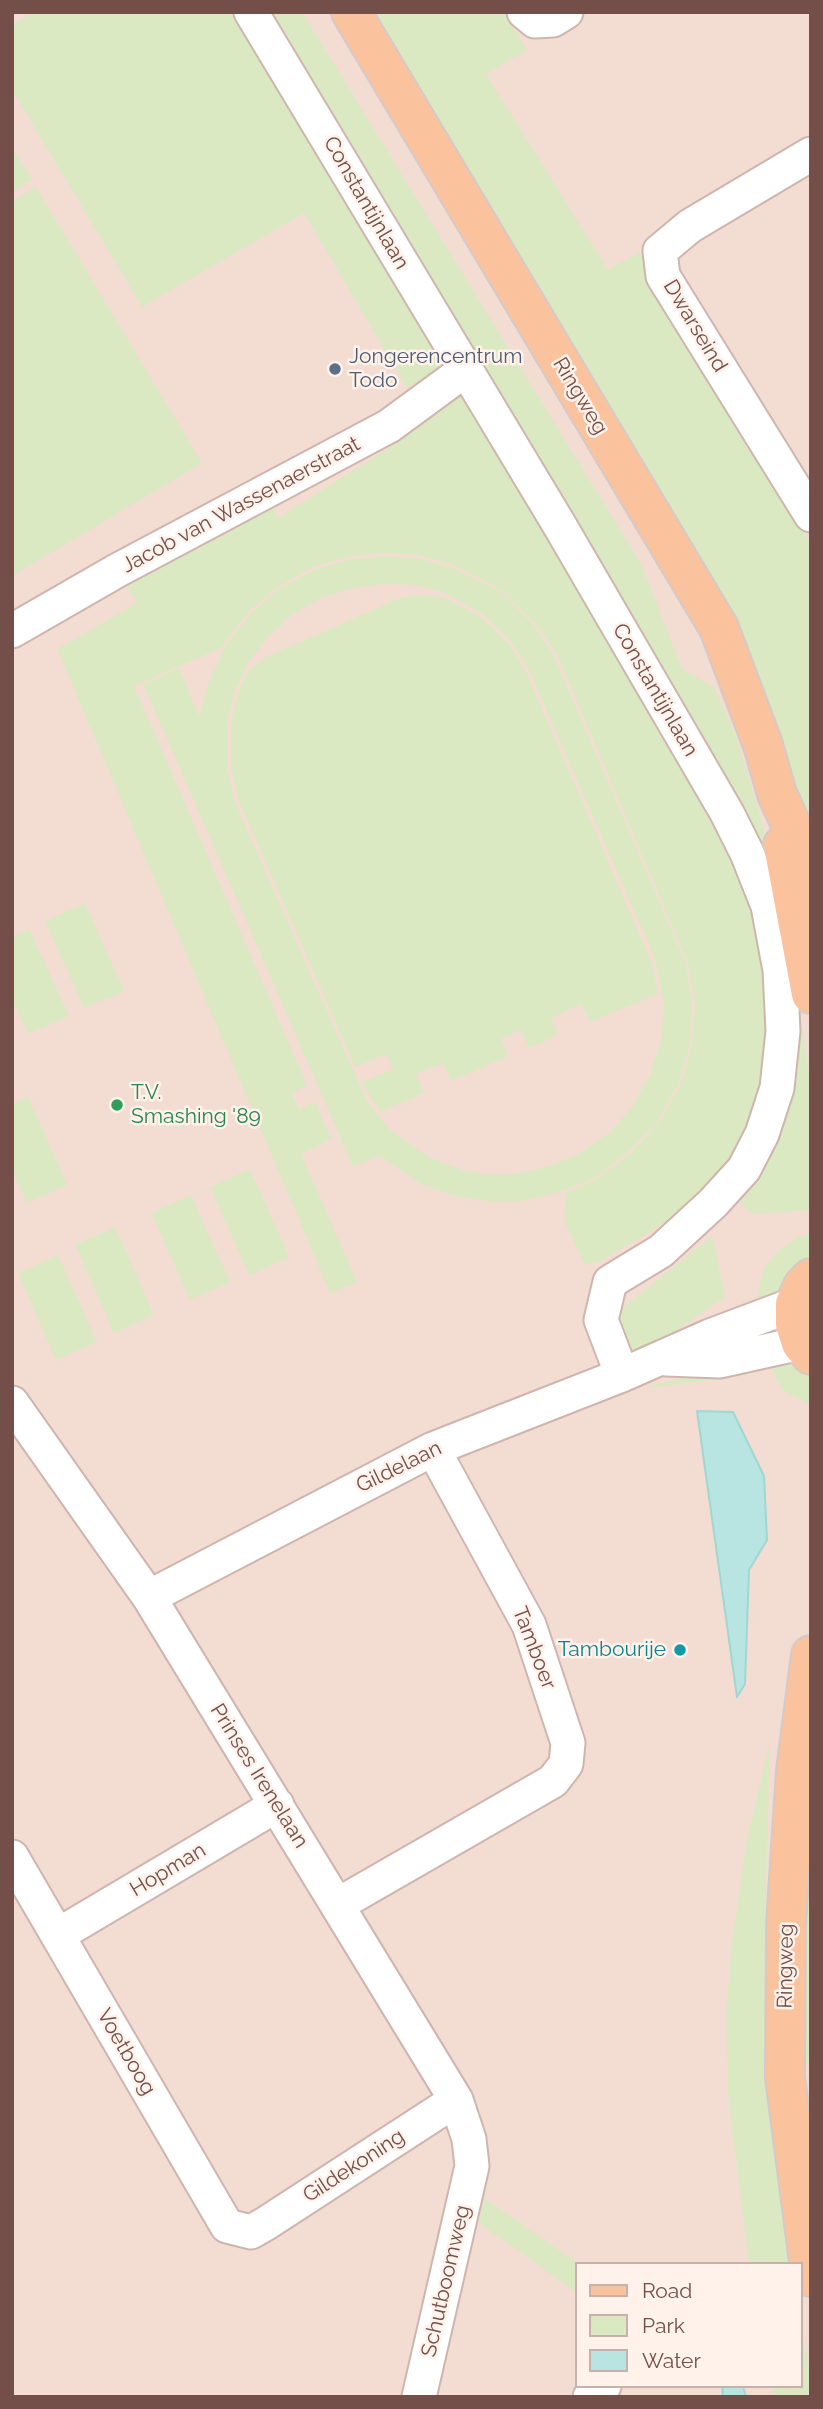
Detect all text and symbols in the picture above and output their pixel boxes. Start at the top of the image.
street label: Constantijnlaan [318,132,414,274]
street label: Dwarseind [658,275,732,377]
place label: Jongerencentrum Todo [349,344,523,394]
street label: Ringweg [547,353,613,439]
marker: Jongerencentrum Todo [327,361,343,377]
street label: Jacob van Wassenaerstraat [118,431,364,579]
street label: Constantijnlaan [607,619,703,761]
place label: T.V. Smashing '89 [131,1080,261,1130]
marker: T.V. Smashing '89 [109,1097,125,1113]
street label: Gildelaan [352,1436,446,1498]
street label: Tamboer [507,1603,561,1693]
place label: Tambourije [558,1637,666,1663]
marker: Tambourije [672,1642,688,1658]
street label: Prinses Irenelaan [205,1699,313,1853]
street label: Hopman [126,1838,210,1902]
street label: Ringweg [773,1923,799,2009]
street label: Voetboog [91,2004,161,2100]
street label: Gildekoning [299,2124,409,2208]
street label: Schutboomweg [416,2203,476,2359]
legend [574,2262,802,2388]
text: Road [642,2278,692,2303]
text: Park [642,2313,685,2338]
text: Water [642,2348,701,2373]

